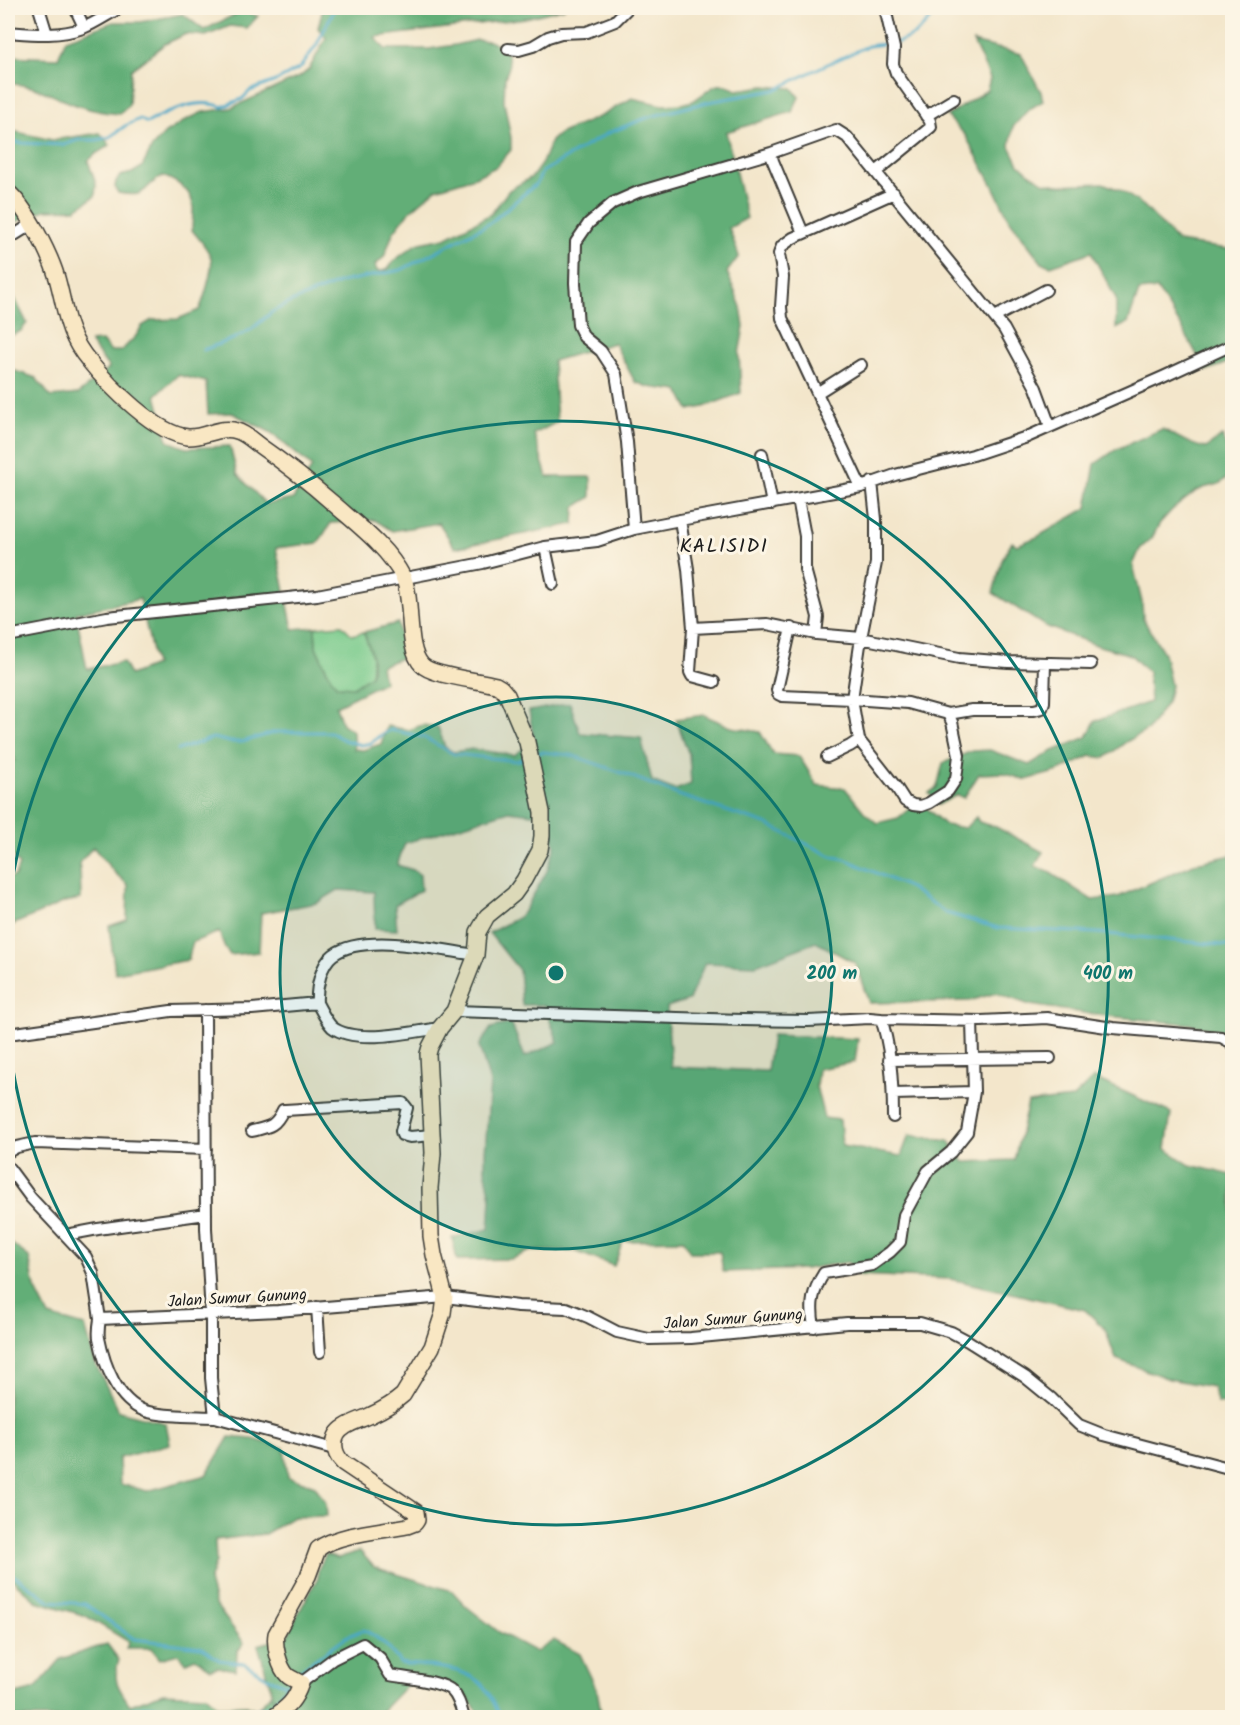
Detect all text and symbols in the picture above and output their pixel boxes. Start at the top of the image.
district label: KALISIDI [679,531,769,563]
text: 200 m [807,960,858,989]
text: 400 m [1083,960,1133,989]
centre of rings [546,963,566,983]
street label: Jalan Sumur Gunung [167,1282,307,1315]
street label: Jalan Sumur Gunung [663,1302,804,1337]

